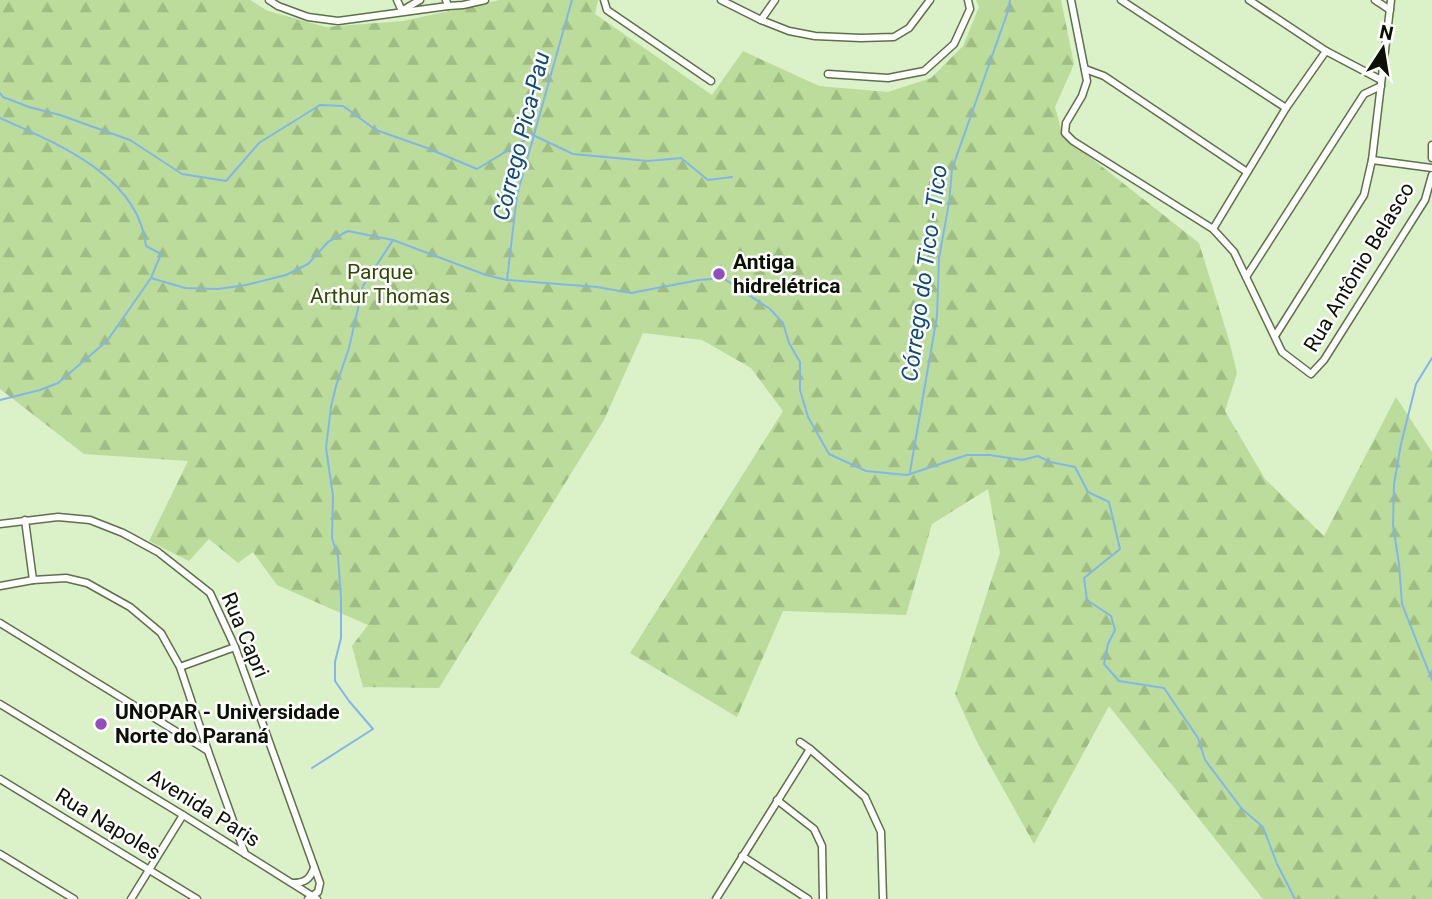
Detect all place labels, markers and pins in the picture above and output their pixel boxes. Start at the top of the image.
place label: Antiga hidrelétrica [733,250,840,298]
marker: Antiga hidrelétrica [711,266,727,282]
place label: UNOPAR - Universidade Norte do Paraná [115,700,340,748]
marker: UNOPAR - Universidade Norte do Paraná [93,716,109,732]

